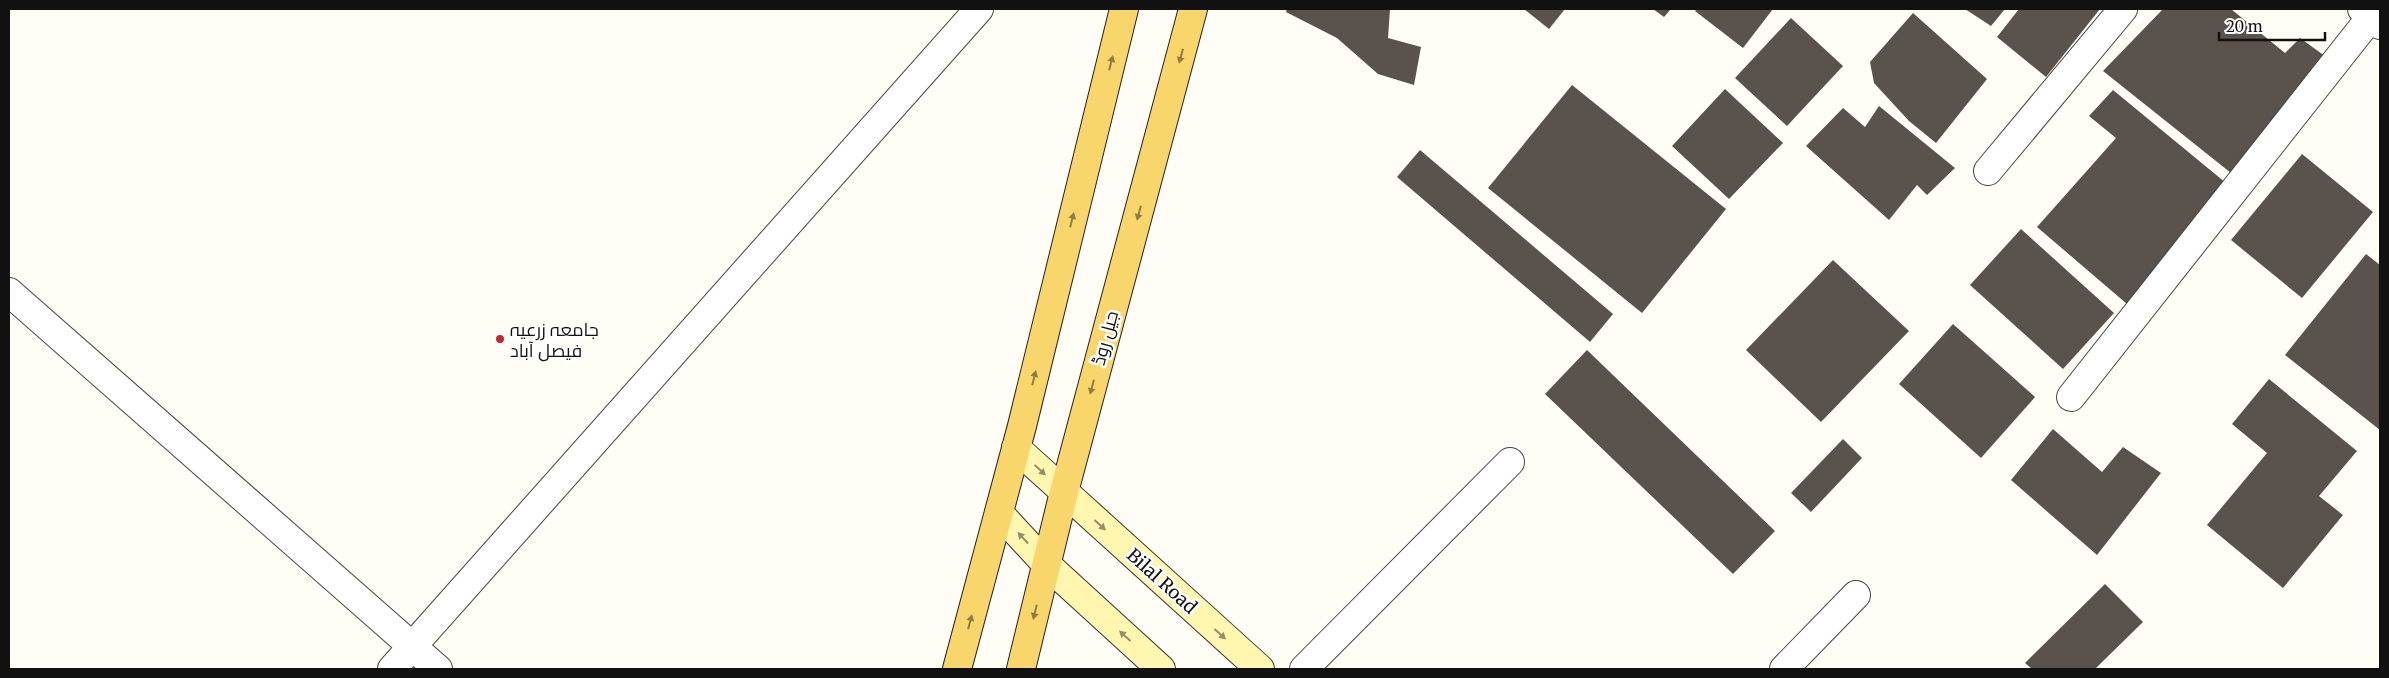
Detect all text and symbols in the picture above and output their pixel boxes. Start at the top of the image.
scale bar [2219,10,2325,42]
text: 20 m [2226,17,2263,36]
one-way arrow [1177,48,1185,63]
one-way arrow [1107,55,1115,70]
one-way arrow [1134,205,1142,220]
one-way arrow [1068,213,1076,228]
street label: جیل روڈ [1087,308,1123,368]
place label: جامعہ زرعیہ فیصل آباد [510,318,599,362]
marker: جامعہ زرعیہ فیصل آباد [494,333,506,345]
one-way arrow [1030,371,1038,386]
one-way arrow [1088,379,1096,394]
one-way arrow [1033,464,1045,476]
one-way arrow [1093,519,1105,531]
one-way arrow [1017,532,1028,545]
street label: Bilal Road [1122,543,1202,619]
one-way arrow [1031,604,1039,619]
one-way arrow [966,615,974,630]
one-way arrow [1214,628,1226,640]
one-way arrow [1120,630,1132,642]

